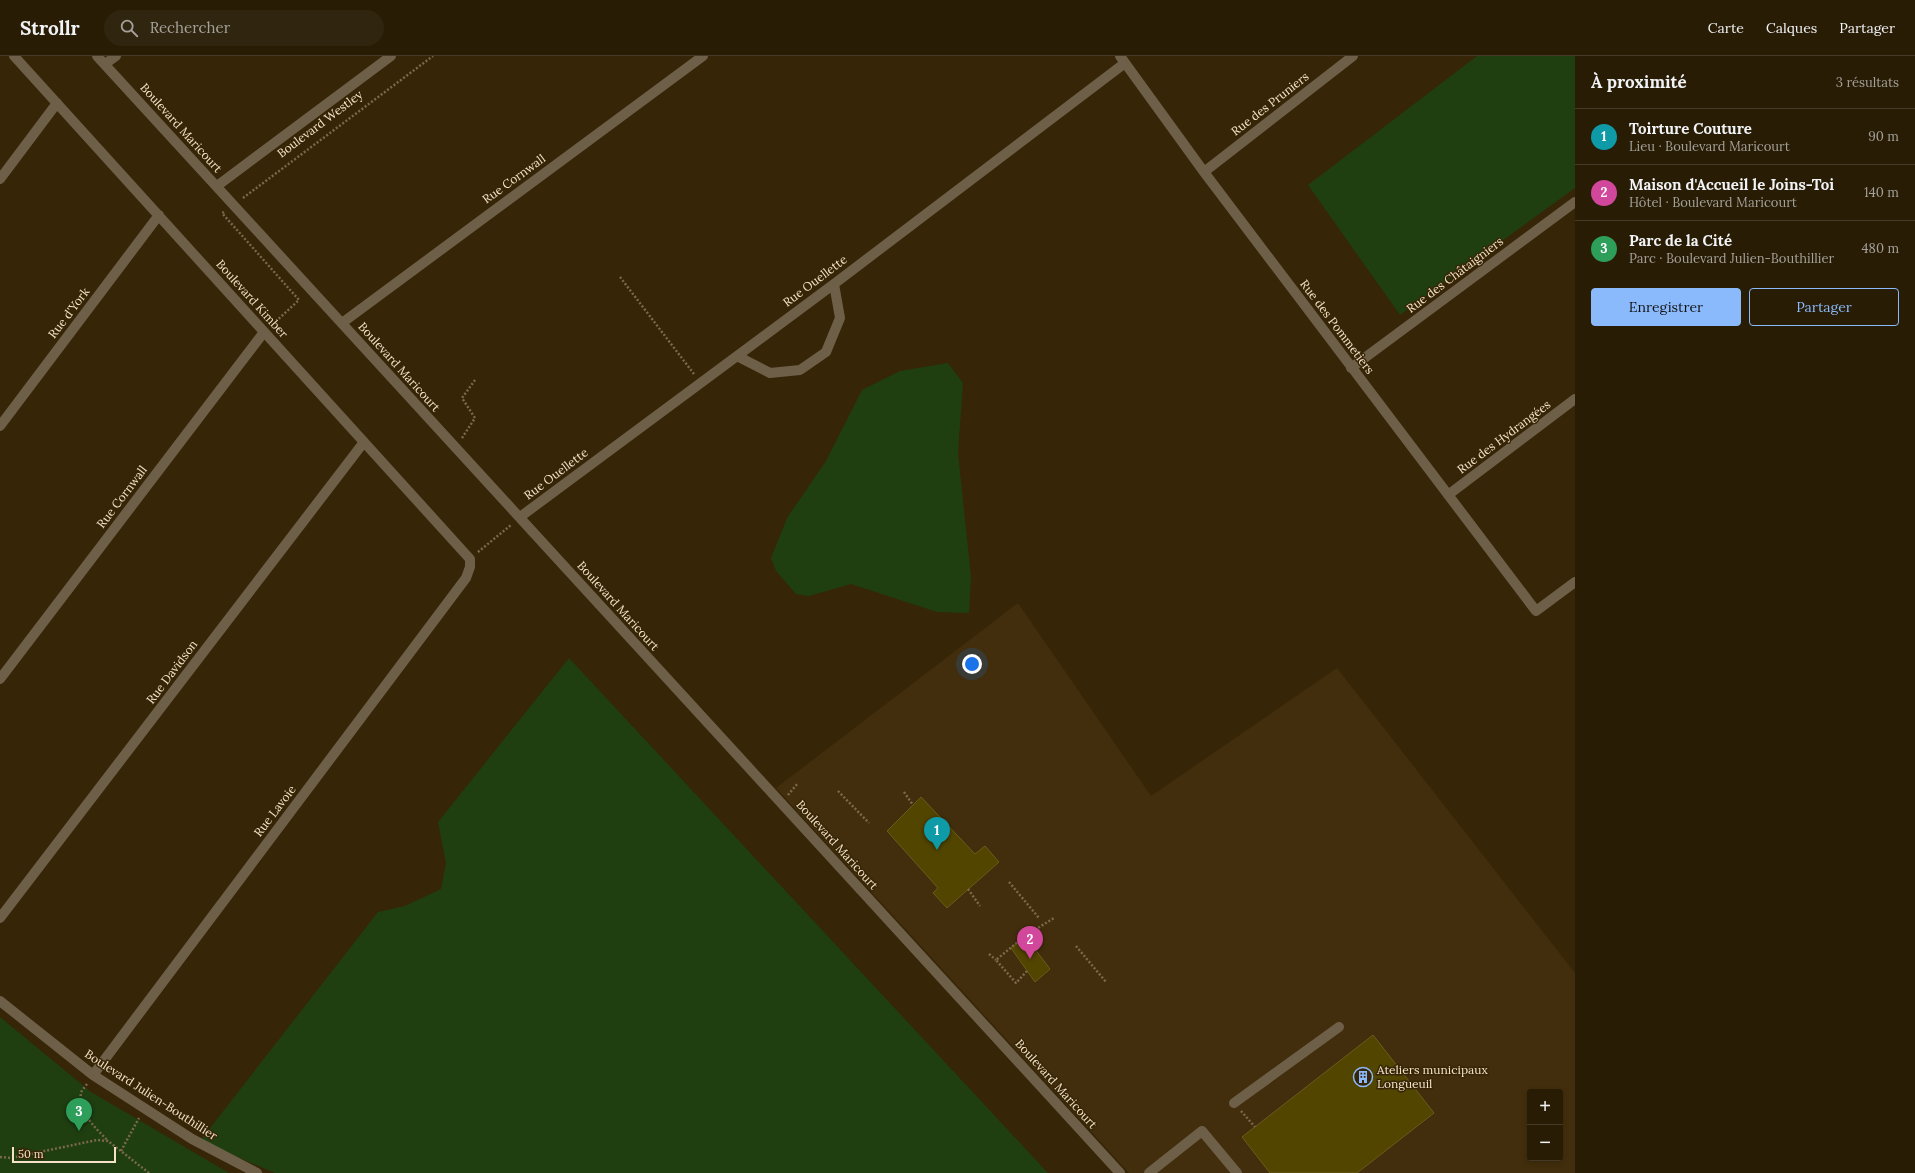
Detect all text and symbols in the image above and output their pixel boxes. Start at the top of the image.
search box [104,10,384,46]
text: Strollr [20,16,80,40]
icon: search [118,17,140,39]
text: Rechercher [150,18,230,37]
text: Carte [1708,19,1744,37]
text: Calques [1766,19,1817,37]
text: Partager [1839,19,1895,37]
street label: Rue des Pruniers [1228,68,1312,139]
text: À proximité [1591,71,1687,93]
text: 3 résultats [1836,74,1899,91]
street label: Boulevard Maricourt [137,80,226,176]
street label: Boulevard Westley [274,86,366,161]
text: Toirture Couture [1629,119,1752,138]
text: 1 [1601,128,1607,145]
text: 90 m [1868,128,1899,145]
text: Lieu · Boulevard Maricourt [1629,138,1790,155]
street label: Rue Cornwall [479,151,548,206]
text: Maison d'Accueil le Joins-Toi [1629,175,1834,194]
text: 2 [1601,184,1607,201]
text: 140 m [1864,184,1899,201]
text: Hôtel · Boulevard Maricourt [1629,194,1797,211]
text: Parc de la Cité [1629,231,1732,250]
street label: Rue des Châtaigniers [1403,233,1506,316]
text: 3 [1600,240,1608,257]
text: 480 m [1862,240,1899,257]
text: Parc · Boulevard Julien-Bouthillier [1629,250,1834,267]
street label: Rue Ouellette [780,251,850,310]
street label: Boulevard Kimber [213,257,292,341]
street label: Rue des Pommetiers [1297,277,1378,377]
street label: Rue d'York [45,284,93,341]
button: Enregistrer [1591,288,1741,326]
button: Partager [1749,288,1899,326]
street label: Boulevard Maricourt [355,319,444,415]
street label: Rue des Hydrangées [1454,396,1554,477]
street label: Rue Ouellette [521,444,591,503]
street label: Rue Cornwall [93,463,150,531]
street label: Boulevard Maricourt [574,558,663,654]
street label: Rue Davidson [143,637,200,706]
your location [962,654,982,674]
street label: Rue Lavoie [250,782,299,839]
street label: Boulevard Maricourt [793,797,882,893]
pin: 1 [924,817,950,850]
pin: 2 [1017,926,1043,959]
street label: Boulevard Maricourt [1012,1036,1101,1132]
street label: Boulevard Julien-Bouthillier [82,1046,221,1144]
place label: Ateliers municipaux Longueuil [1376,1062,1488,1091]
building icon: Ateliers municipaux Longueuil [1352,1066,1374,1088]
map controls [1527,1089,1563,1161]
button: + [1527,1089,1563,1125]
pin: 3 [66,1098,92,1131]
button: − [1527,1125,1563,1161]
scale bar [12,1145,116,1164]
text: 50 m [18,1147,44,1161]

